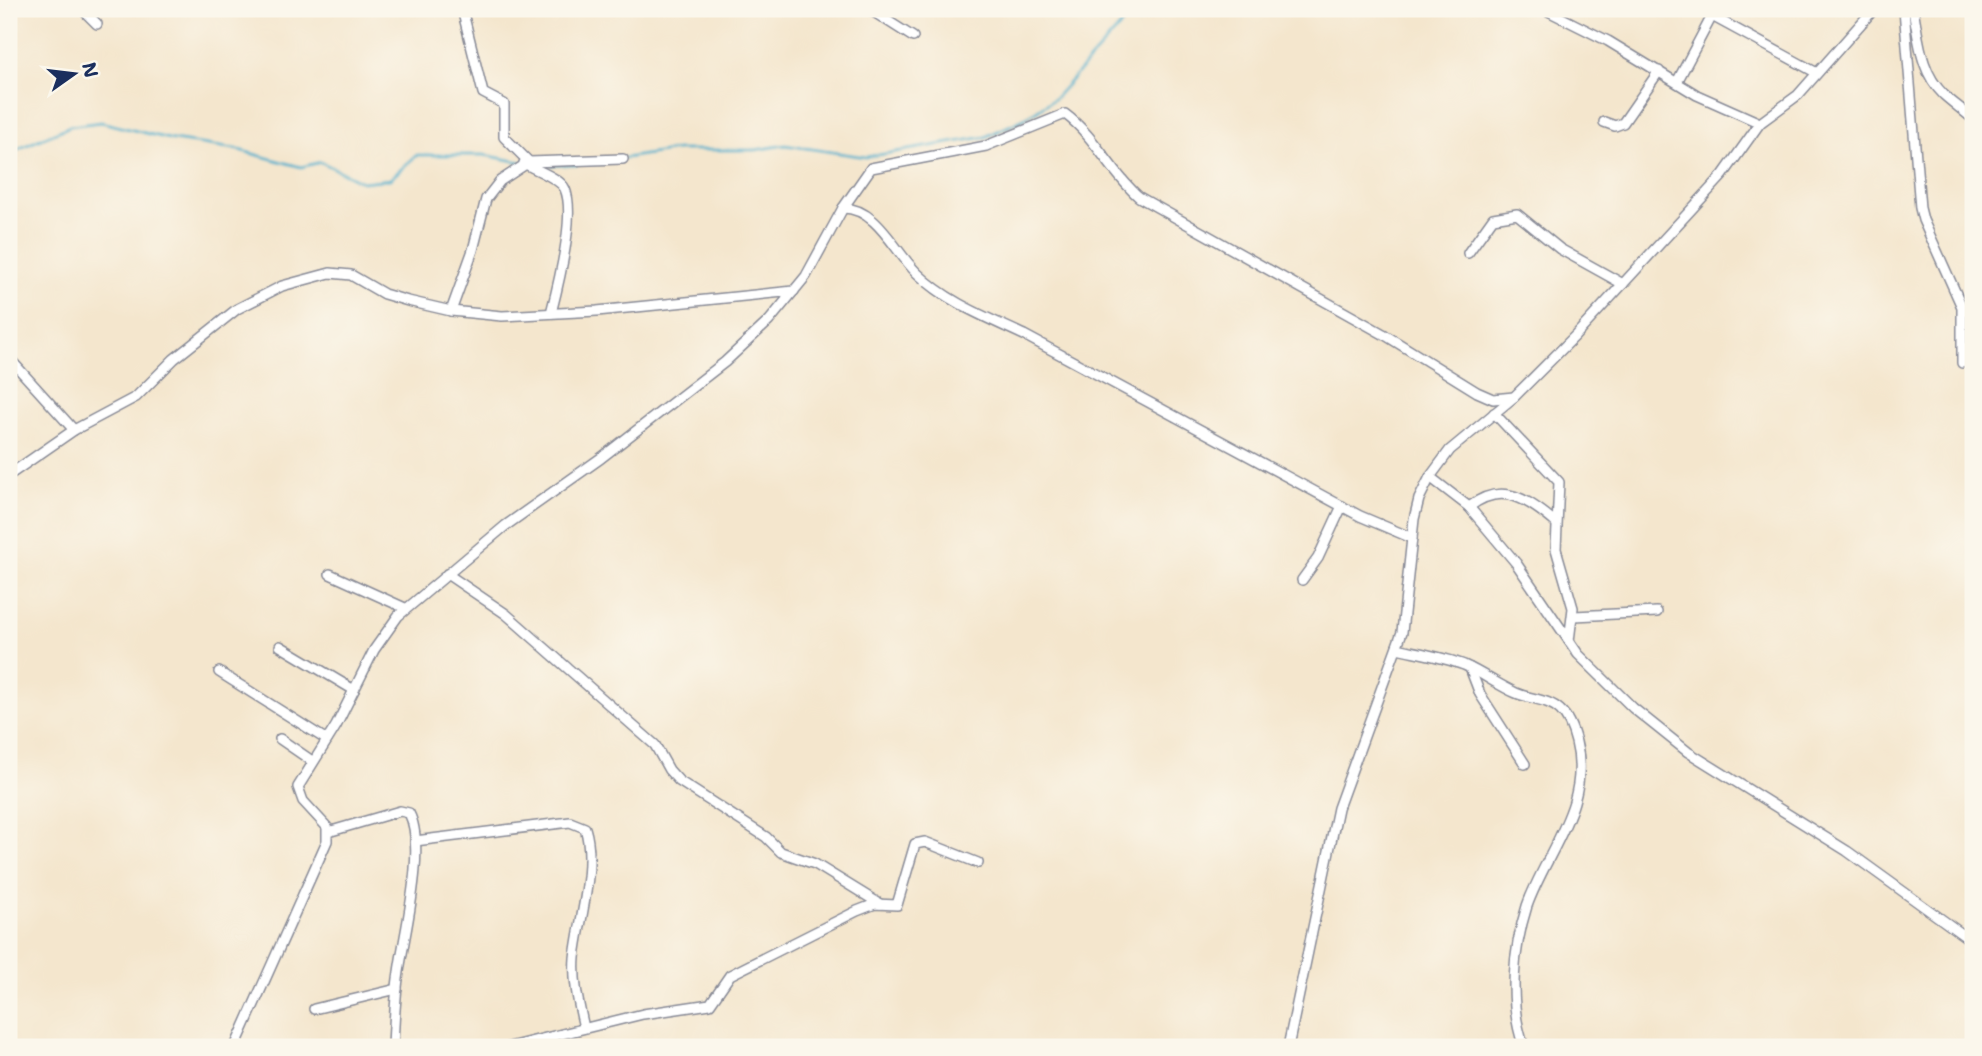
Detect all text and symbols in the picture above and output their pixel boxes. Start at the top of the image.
north arrow [38,38,108,108]
text: N [76,60,104,80]

